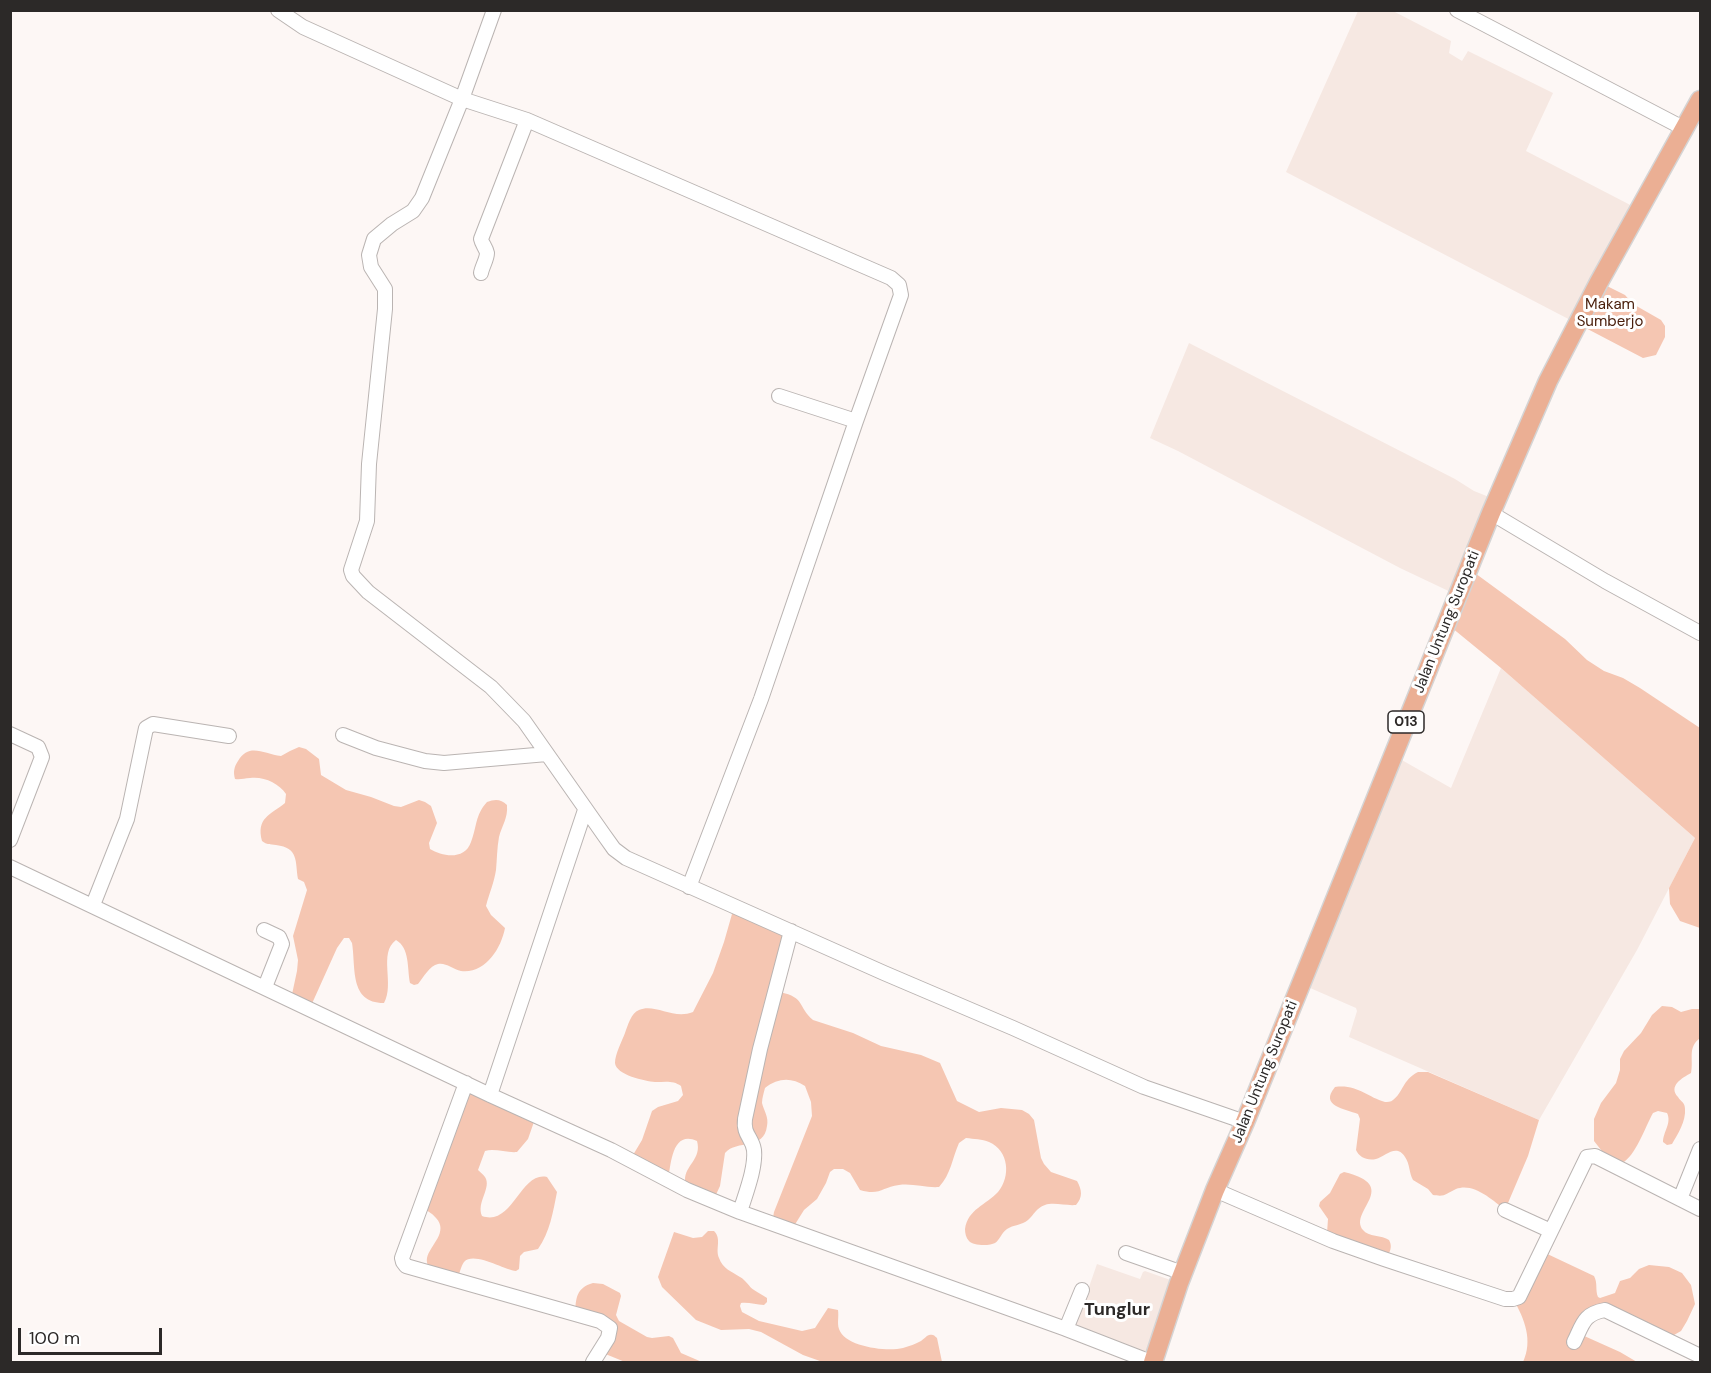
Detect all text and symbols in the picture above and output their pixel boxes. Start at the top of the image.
park label: Makam Sumberjo [1577,296,1643,331]
street label: Jalan Untung Suropati [1410,548,1484,696]
road number: 013 [1388,711,1424,733]
street label: Jalan Untung Suropati [1228,998,1302,1146]
district label: Tunglur [1084,1299,1150,1321]
scale bar [21,1316,165,1354]
text: 100 m [29,1326,80,1350]

